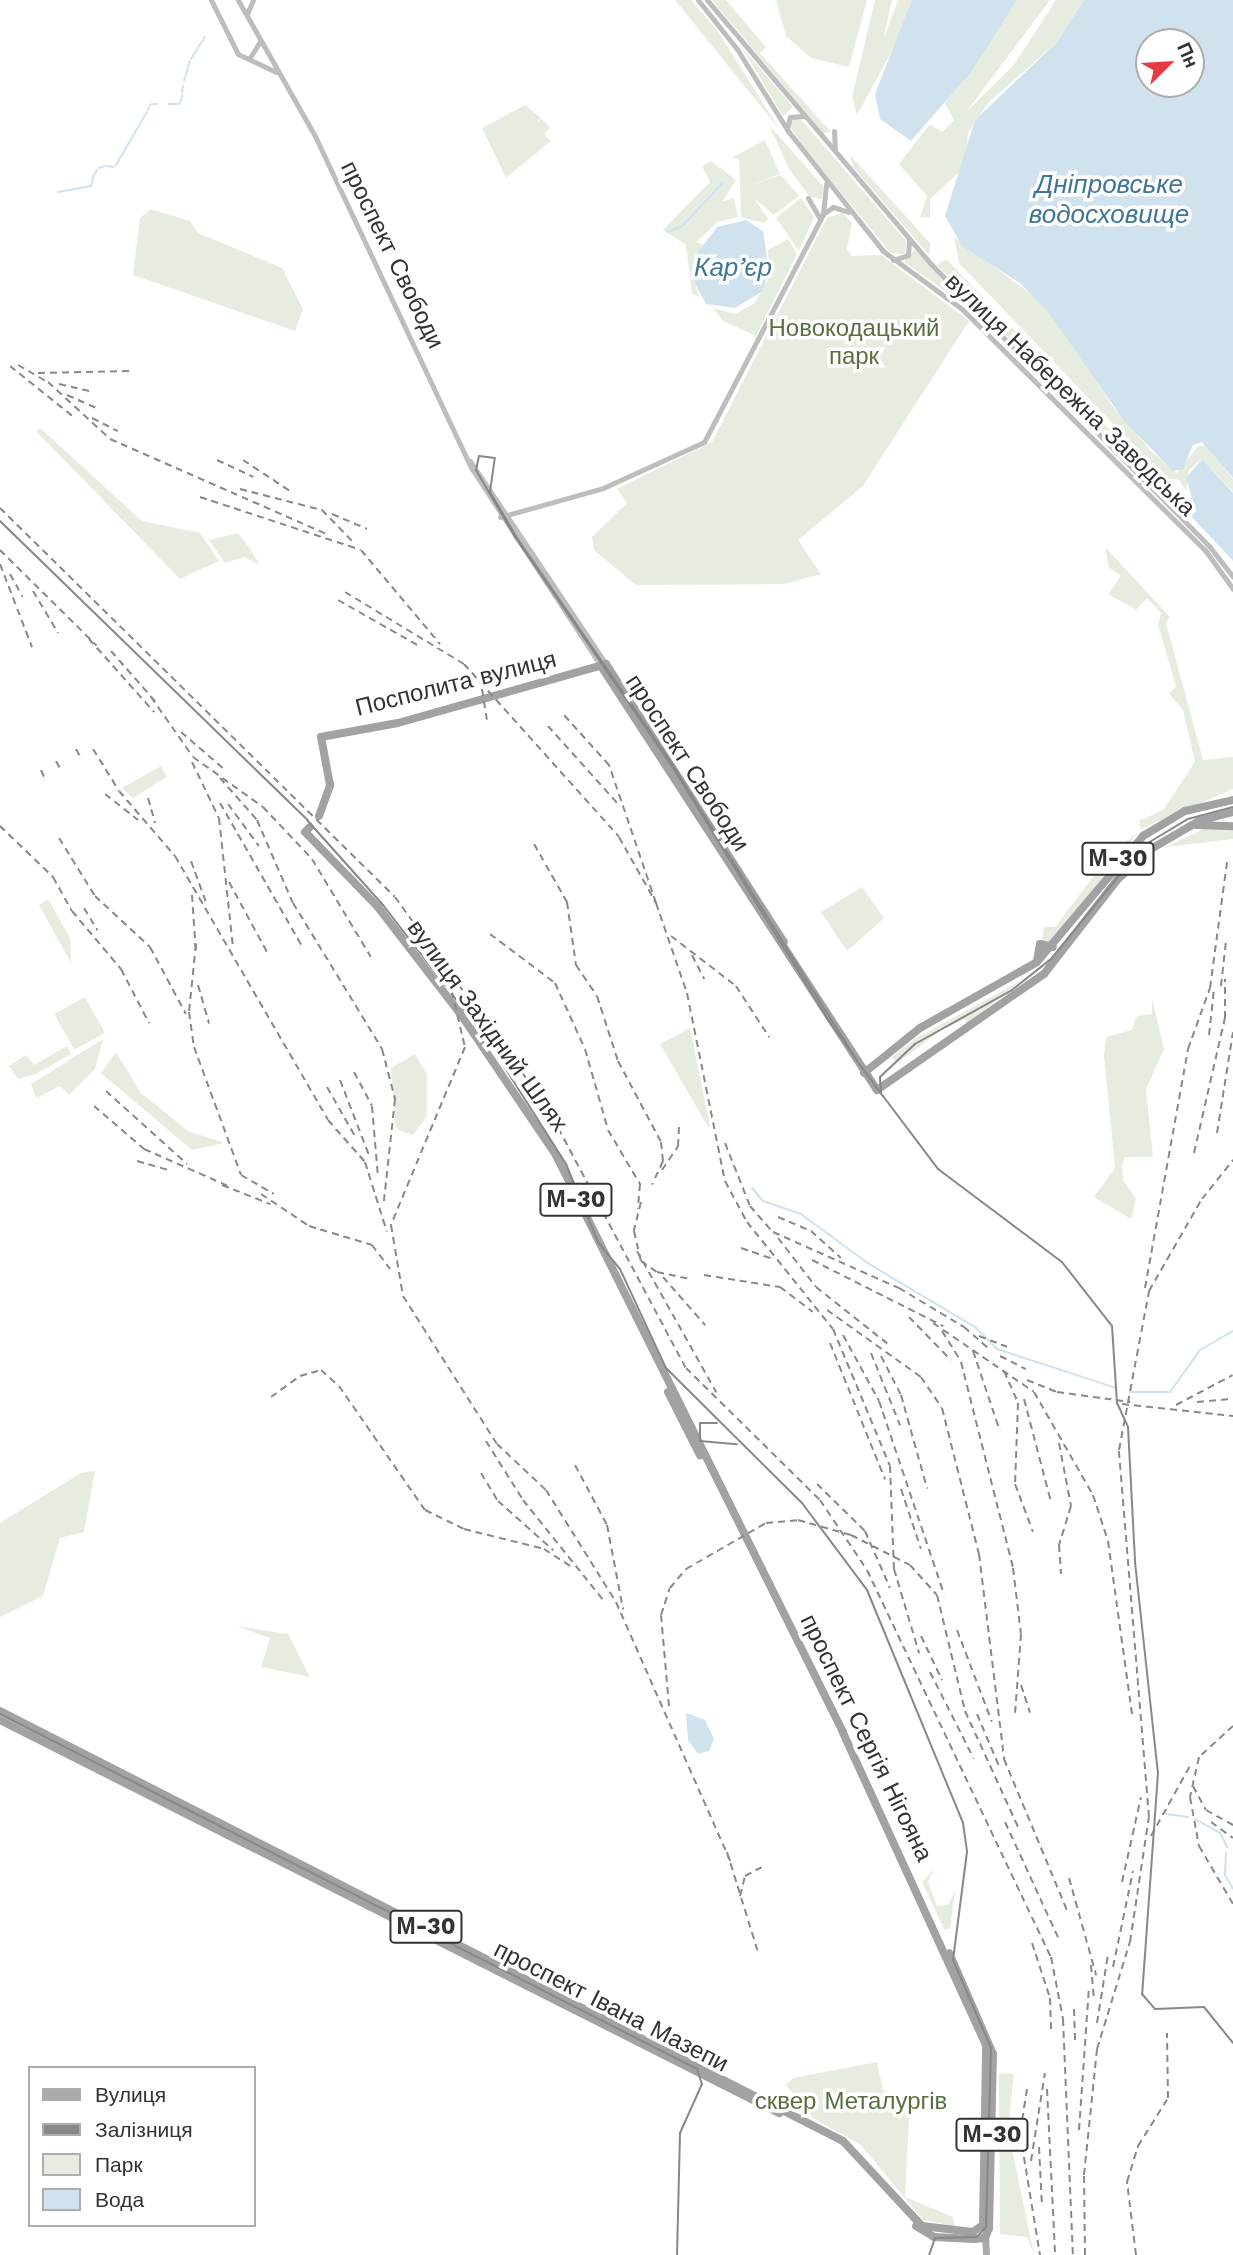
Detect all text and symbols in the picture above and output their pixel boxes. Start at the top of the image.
north arrow [1135,28,1205,98]
text: Пн [1172,39,1203,71]
street label: проспект Свободи [334,157,450,353]
water label: Дніпровське водосховище [1029,169,1189,230]
water label: Кар’єр [694,252,772,284]
street label: вулиця Набережна Заводська [939,268,1201,522]
park label: Новокодацький парк [768,315,940,371]
street label: Посполита вулиця [353,645,559,723]
street label: проспект Свободи [619,669,755,857]
road number: М-30 [1081,839,1155,878]
street label: вулиця Західний Шлях [401,915,573,1137]
road number: М-30 [539,1180,613,1219]
street label: проспект Сергія Нігояна [794,1610,938,1866]
road number: М-30 [389,1908,463,1946]
street label: проспект Івана Мазепи [489,1935,733,2079]
legend [28,2066,256,2227]
text: Вулиця [95,2082,166,2107]
park label: сквер Металургів [755,2088,947,2116]
road number: М-30 [955,2116,1029,2154]
text: Залізниця [95,2117,193,2142]
text: Парк [95,2152,143,2177]
text: Вода [95,2187,144,2212]

